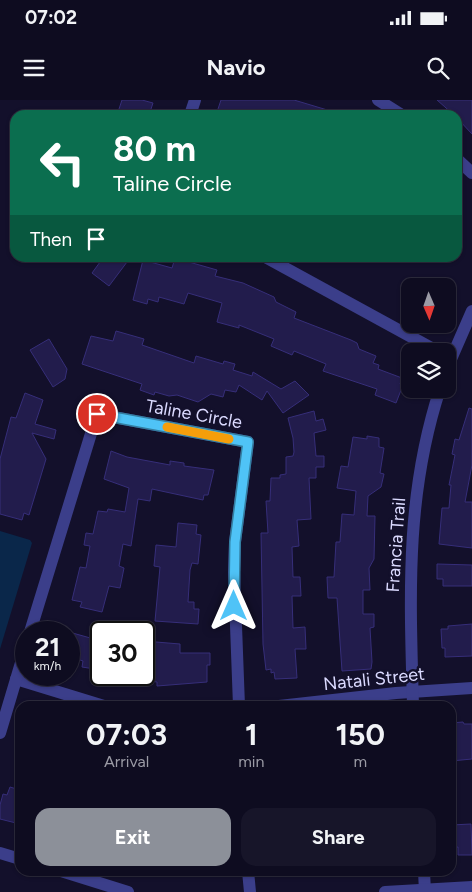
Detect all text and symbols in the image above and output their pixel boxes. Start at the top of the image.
text: 07:02 [25,6,77,29]
icon: menu [20,54,48,82]
text: Navio [206,54,266,81]
icon: search [424,54,452,82]
text: 80 m [113,128,196,170]
icon: left [30,130,95,195]
text: Taline Circle [113,170,232,197]
icon: arrive [82,225,110,253]
text: Then [30,228,72,251]
north arrow [401,278,456,332]
map controls [401,278,456,398]
button: layers [401,343,456,398]
pin [76,393,118,435]
street label: Taline Circle [144,395,244,433]
icon: arrive [83,400,111,428]
street label: Francia Trail [382,497,410,593]
position arrow [207,579,259,631]
speed limit sign: 30 [90,621,155,686]
text: 21 [35,632,60,662]
text: km/h [34,659,61,673]
street label: Natali Street [322,663,426,695]
text: 07:03 [86,716,167,753]
text: 1 [245,716,258,753]
text: 150 [335,716,385,753]
text: Arrival [104,752,149,771]
text: min [238,752,264,771]
text: m [353,752,367,771]
button: Exit [35,808,231,866]
button: Share [241,808,436,866]

